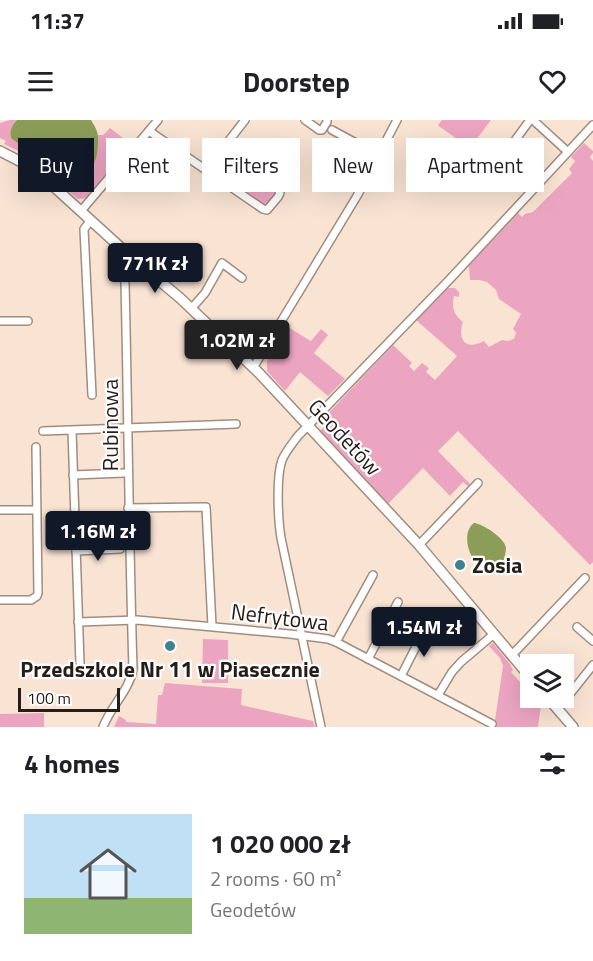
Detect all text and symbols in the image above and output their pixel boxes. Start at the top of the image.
text: 11:37 [30,4,85,38]
text: Doorstep [243,61,350,102]
icon: menu [24,65,57,98]
icon: heart [536,65,569,98]
chip: Buy [18,138,94,192]
chip: Rent [106,138,190,192]
chip: Filters [202,138,300,192]
chip: New [312,138,394,192]
chip: Apartment [406,138,544,192]
pin: 771K zł [100,243,210,294]
text: 771K zł [122,247,188,278]
pin: 1.02M zł [175,320,299,371]
text: 1.02M zł [199,324,275,355]
street label: Rubinowa [93,379,127,471]
street label: Geodetów [300,391,390,483]
pin: 1.16M zł [36,511,160,562]
text: 1.16M zł [60,515,136,546]
place label: Zosia [472,548,523,582]
marker: Zosia [453,558,467,572]
street label: Nefrytowa [229,594,331,640]
pin: 1.54M zł [362,607,486,658]
text: 1.54M zł [386,611,462,642]
marker: Przedszkole Nr 11 w Piasecznie [163,639,177,653]
place label: Przedszkole Nr 11 w Piasecznie [20,652,320,686]
map controls [520,654,574,708]
button: layers [520,654,574,708]
scale bar [18,685,120,712]
text: 100 m [27,686,71,710]
text: 4 homes [24,744,120,783]
icon: filters [536,747,569,780]
text: 1 020 000 zł [210,824,351,863]
icon: home [72,838,144,910]
text: 2 rooms · 60 m² [210,863,342,894]
text: Geodetów [210,894,296,925]

